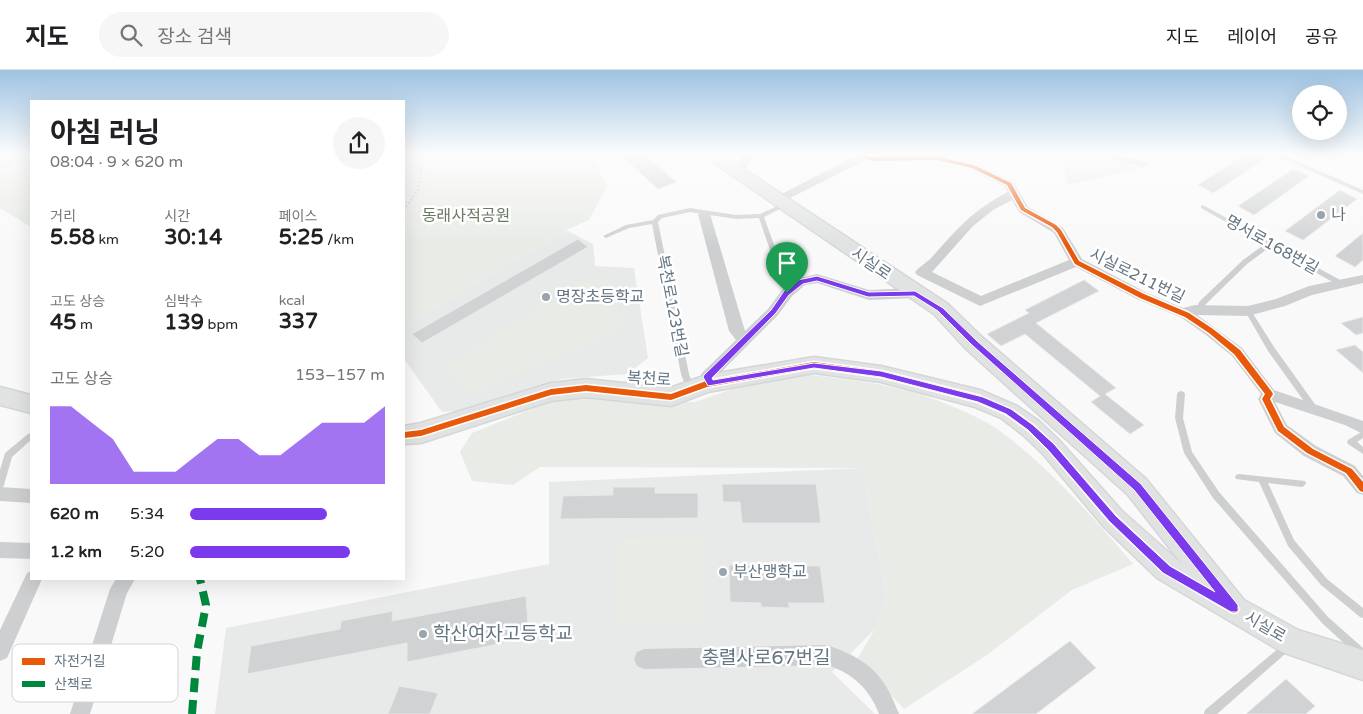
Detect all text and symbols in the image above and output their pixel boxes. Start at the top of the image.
search box [99,12,449,57]
icon: search [117,21,145,49]
text: 지도 [25,23,69,52]
text: 장소 검색 [157,26,232,48]
text: 지도 [1166,26,1199,48]
text: 레이어 [1227,26,1277,48]
text: 공유 [1305,26,1338,48]
map controls [1292,85,1347,140]
button: locate [1292,85,1347,140]
text: 아침 러닝 [50,116,160,150]
button: share [333,117,385,169]
text: 08:04 · 9 × 620 m [50,152,183,172]
place label: 나 [1331,205,1346,225]
park label: 동래사적공원 [422,206,510,226]
text: 거리 [50,208,76,225]
text: 시간 [164,208,190,225]
text: 페이스 [279,208,317,225]
marker: 나 [1315,209,1327,221]
street label: 명서로168번길 [1222,211,1322,279]
text: 5.58 [50,225,95,250]
text: 30:14 [164,225,223,250]
text: 5:25 [279,225,324,250]
text: km [95,231,119,248]
text: /km [324,231,354,248]
pin [766,242,808,293]
street label: 시실로 [847,243,895,285]
street label: 시실로211번길 [1086,244,1188,308]
icon: arrive [773,249,801,277]
street label: 복천로123번길 [652,253,692,359]
place label: 명장초등학교 [556,287,644,307]
marker: 명장초등학교 [540,291,552,303]
text: kcal [279,292,305,309]
text: 고도 상승 [50,293,105,310]
text: 심박수 [164,293,203,310]
text: 337 [279,309,318,334]
text: 45 [50,310,76,335]
text: 139 [164,310,204,335]
text: m [76,316,93,333]
text: bpm [204,316,238,333]
text: 153–157 m [295,365,385,385]
street label: 복천로 [626,368,672,390]
text: 고도 상승 [50,369,113,389]
text: 620 m [50,504,99,524]
text: 5:34 [130,504,164,524]
text: 1.2 km [50,542,102,562]
text: 5:20 [130,542,164,562]
place label: 부산맹학교 [733,562,807,582]
marker: 부산맹학교 [717,566,729,578]
street label: 시실로 [1241,607,1289,647]
place label: 학산여자고등학교 [433,623,573,645]
marker: 학산여자고등학교 [417,628,429,640]
legend [12,644,178,702]
street label: 충렬사로67번길 [702,647,830,669]
text: 자전거길 [54,653,106,670]
text: 산책로 [54,676,93,693]

